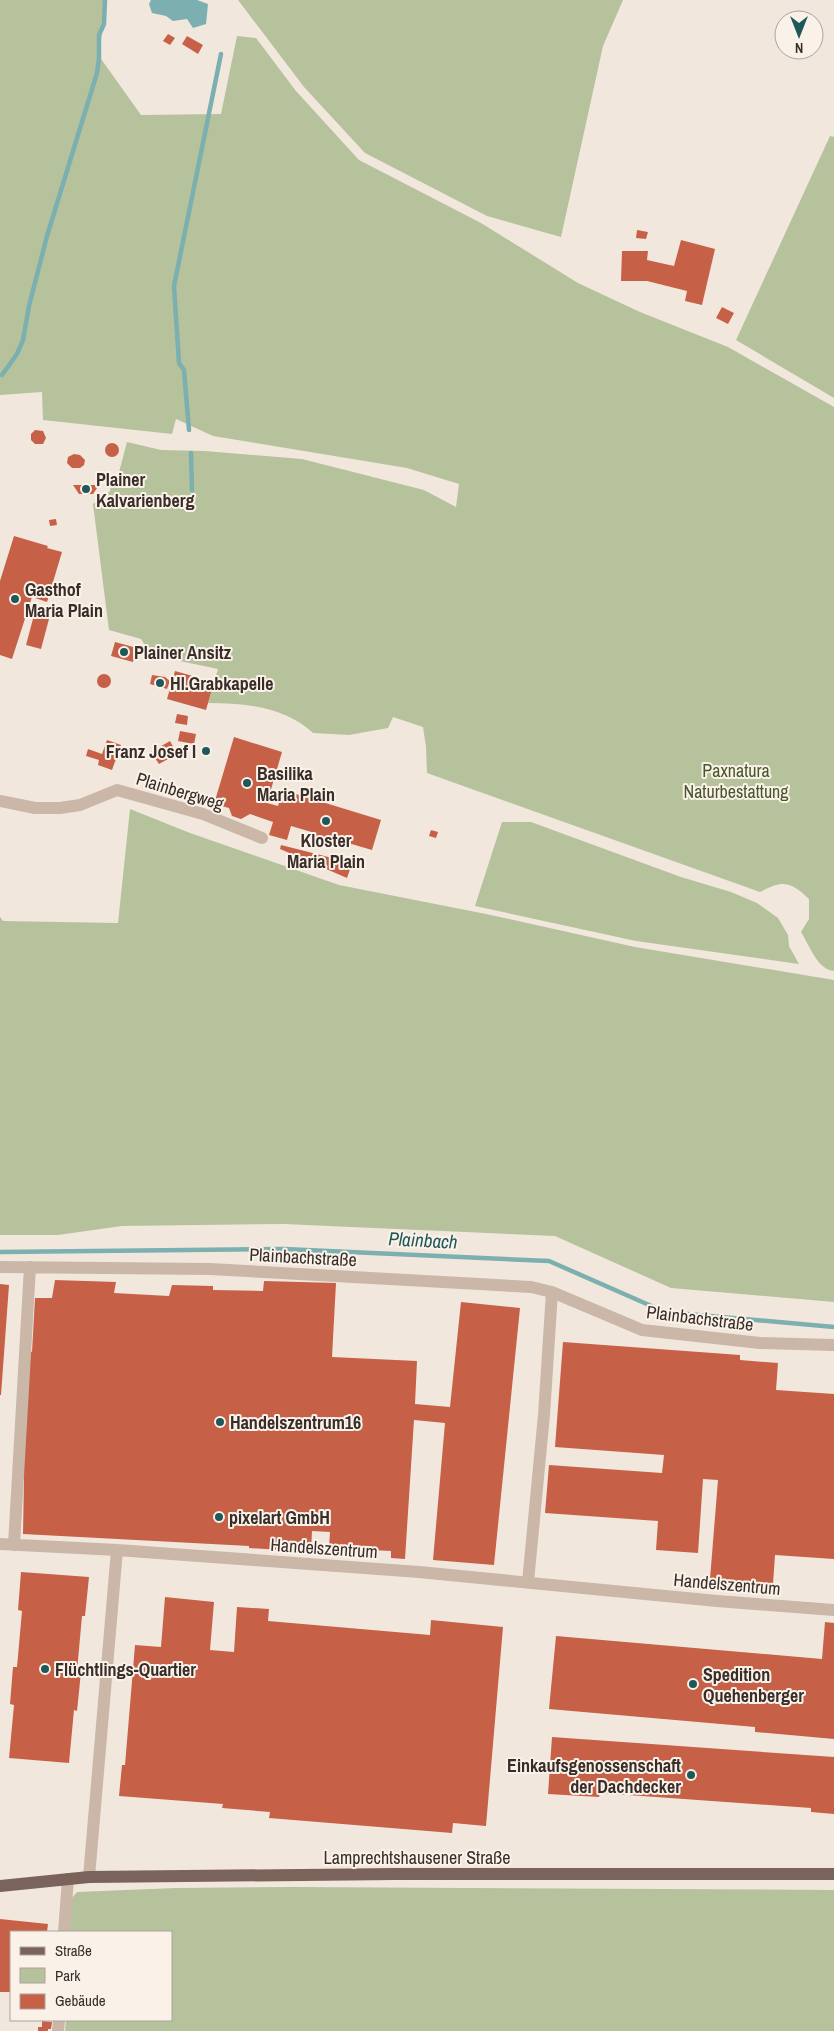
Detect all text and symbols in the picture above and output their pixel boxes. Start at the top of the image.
north arrow [774,10,824,60]
text: N [795,39,803,57]
place label: Plainer Kalvarienberg [96,467,194,513]
marker: Plainer Kalvarienberg [80,483,92,495]
place label: Gasthof Maria Plain [25,577,103,623]
marker: Gasthof Maria Plain [9,593,21,605]
place label: Plainer Ansitz [134,640,232,665]
marker: Plainer Ansitz [118,646,130,658]
place label: Hl.Grabkapelle [170,671,273,696]
marker: Hl.Grabkapelle [154,677,166,689]
place label: Franz Josef I [106,739,196,764]
marker: Franz Josef I [200,745,212,757]
park label: Paxnatura Naturbestattung [683,758,789,804]
place label: Basilika Maria Plain [257,761,335,807]
street label: Plainbergweg [133,766,228,816]
marker: Basilika Maria Plain [241,777,253,789]
marker: Kloster Maria Plain [320,815,332,827]
place label: Kloster Maria Plain [287,828,365,874]
water label: Plainbach [388,1225,458,1255]
street label: Plainbachstraße [249,1242,357,1272]
street label: Plainbachstraße [645,1299,755,1337]
place label: Handelszentrum16 [230,1410,361,1435]
marker: Handelszentrum16 [214,1416,226,1428]
place label: pixelart GmbH [229,1505,330,1530]
marker: pixelart GmbH [213,1511,225,1523]
street label: Handelszentrum [270,1532,378,1564]
street label: Handelszentrum [672,1567,782,1601]
place label: Flüchtlings-Quartier [55,1657,196,1682]
place label: Spedition Quehenberger [703,1662,804,1708]
marker: Flüchtlings-Quartier [39,1663,51,1675]
marker: Spedition Quehenberger [687,1678,699,1690]
place label: Einkaufsgenossenschaft der Dachdecker [507,1753,681,1799]
marker: Einkaufsgenossenschaft der Dachdecker [685,1769,697,1781]
street label: Lamprechtshausener Straße [323,1845,511,1870]
legend [10,1931,172,2021]
text: Straße [55,1940,92,1961]
text: Park [55,1965,81,1986]
text: Gebäude [55,1990,106,2011]

